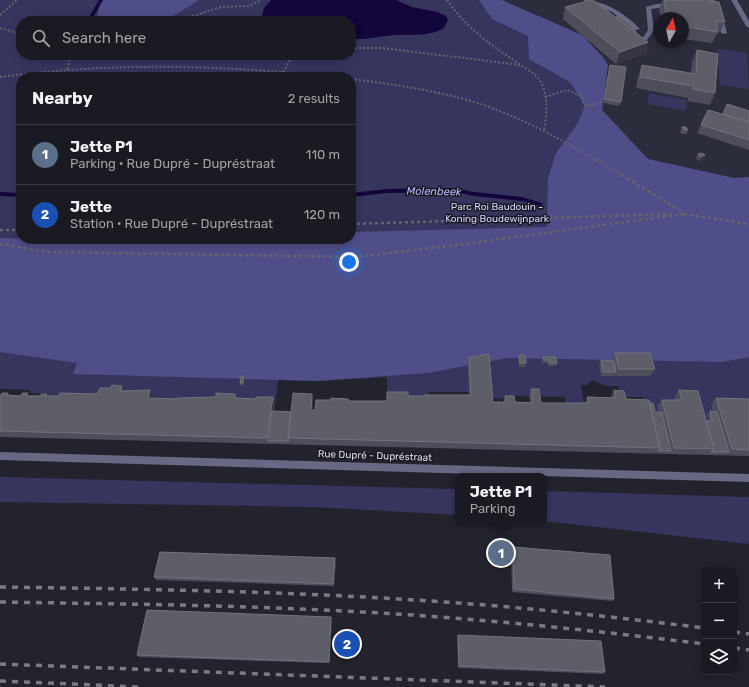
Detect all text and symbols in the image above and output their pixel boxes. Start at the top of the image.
north arrow [653,12,689,48]
search box [16,16,356,60]
icon: search [30,27,52,49]
text: Search here [62,29,146,47]
text: Nearby [32,88,93,108]
text: 2 results [288,91,340,106]
text: Jette P1 [70,138,133,156]
text: 1 [42,147,48,162]
text: 110 m [306,147,340,162]
text: Parking · Rue Dupré - Dupréstraat [70,156,275,171]
water label: Molenbeek [406,185,462,198]
text: Jette [70,198,112,216]
park label: Parc Roi Baudouin - Koning Boudewijnpark [445,201,550,225]
text: 2 [41,207,49,222]
text: 120 m [304,207,340,222]
text: Station · Rue Dupré - Dupréstraat [70,216,273,231]
your location [339,252,359,272]
street label: Rue Dupré - Dupréstraat [318,448,432,464]
popup [455,473,547,525]
text: Jette P1 [470,483,532,501]
text: Parking [470,501,516,516]
pin: 1 [488,538,514,568]
map controls [701,567,737,675]
button: + [701,567,737,603]
button: − [701,603,737,639]
pin: 2 [334,629,360,659]
button: layers [701,639,737,675]

